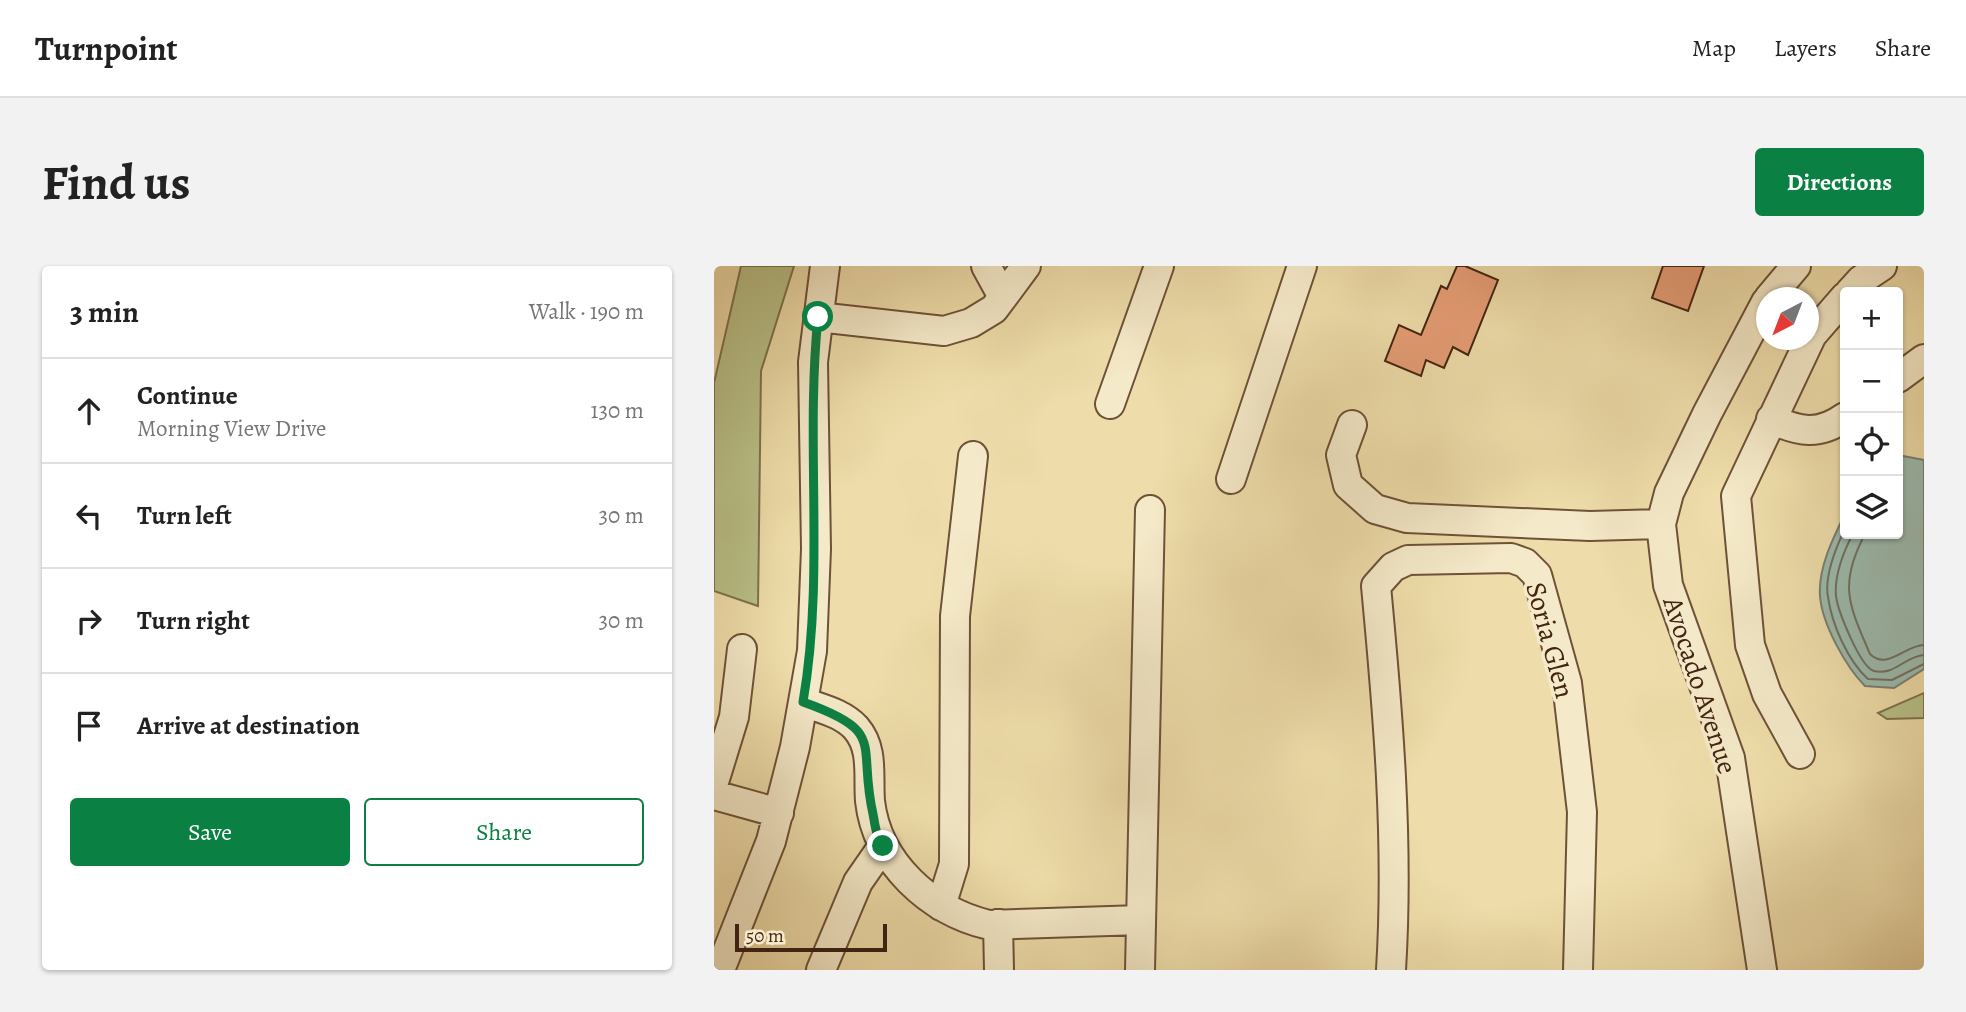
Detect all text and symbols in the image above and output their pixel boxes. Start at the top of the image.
text: Turnpoint [35,26,177,71]
text: Map [1692,32,1736,64]
text: Layers [1774,32,1837,64]
text: Share [1875,32,1931,64]
button: Directions [1755,148,1924,216]
text: Find us [42,149,190,216]
north arrow [1756,287,1819,350]
map controls [1840,287,1903,539]
button: + [1840,287,1903,350]
text: 3 min [70,292,139,332]
text: Walk · 190 m [529,296,644,327]
route start [802,301,833,332]
button: − [1840,350,1903,413]
text: Continue [137,378,238,413]
icon: ahead [70,392,108,430]
text: 130 m [591,395,644,426]
text: Morning View Drive [137,413,326,444]
button: locate [1840,413,1903,476]
button: layers [1840,476,1903,539]
icon: left [70,497,108,535]
text: Turn left [137,498,232,533]
text: 30 m [598,500,644,531]
street label: Soria Glen [1516,578,1584,702]
street label: Avocado Avenue [1653,591,1747,779]
icon: right [70,602,108,640]
text: Turn right [137,603,250,638]
text: 30 m [598,605,644,636]
icon: arrive [70,707,108,745]
text: Arrive at destination [137,708,360,743]
button: Save [70,798,350,866]
button: Share [364,798,644,866]
route end [867,830,898,861]
scale bar [735,921,887,953]
text: 50 m [746,923,784,949]

